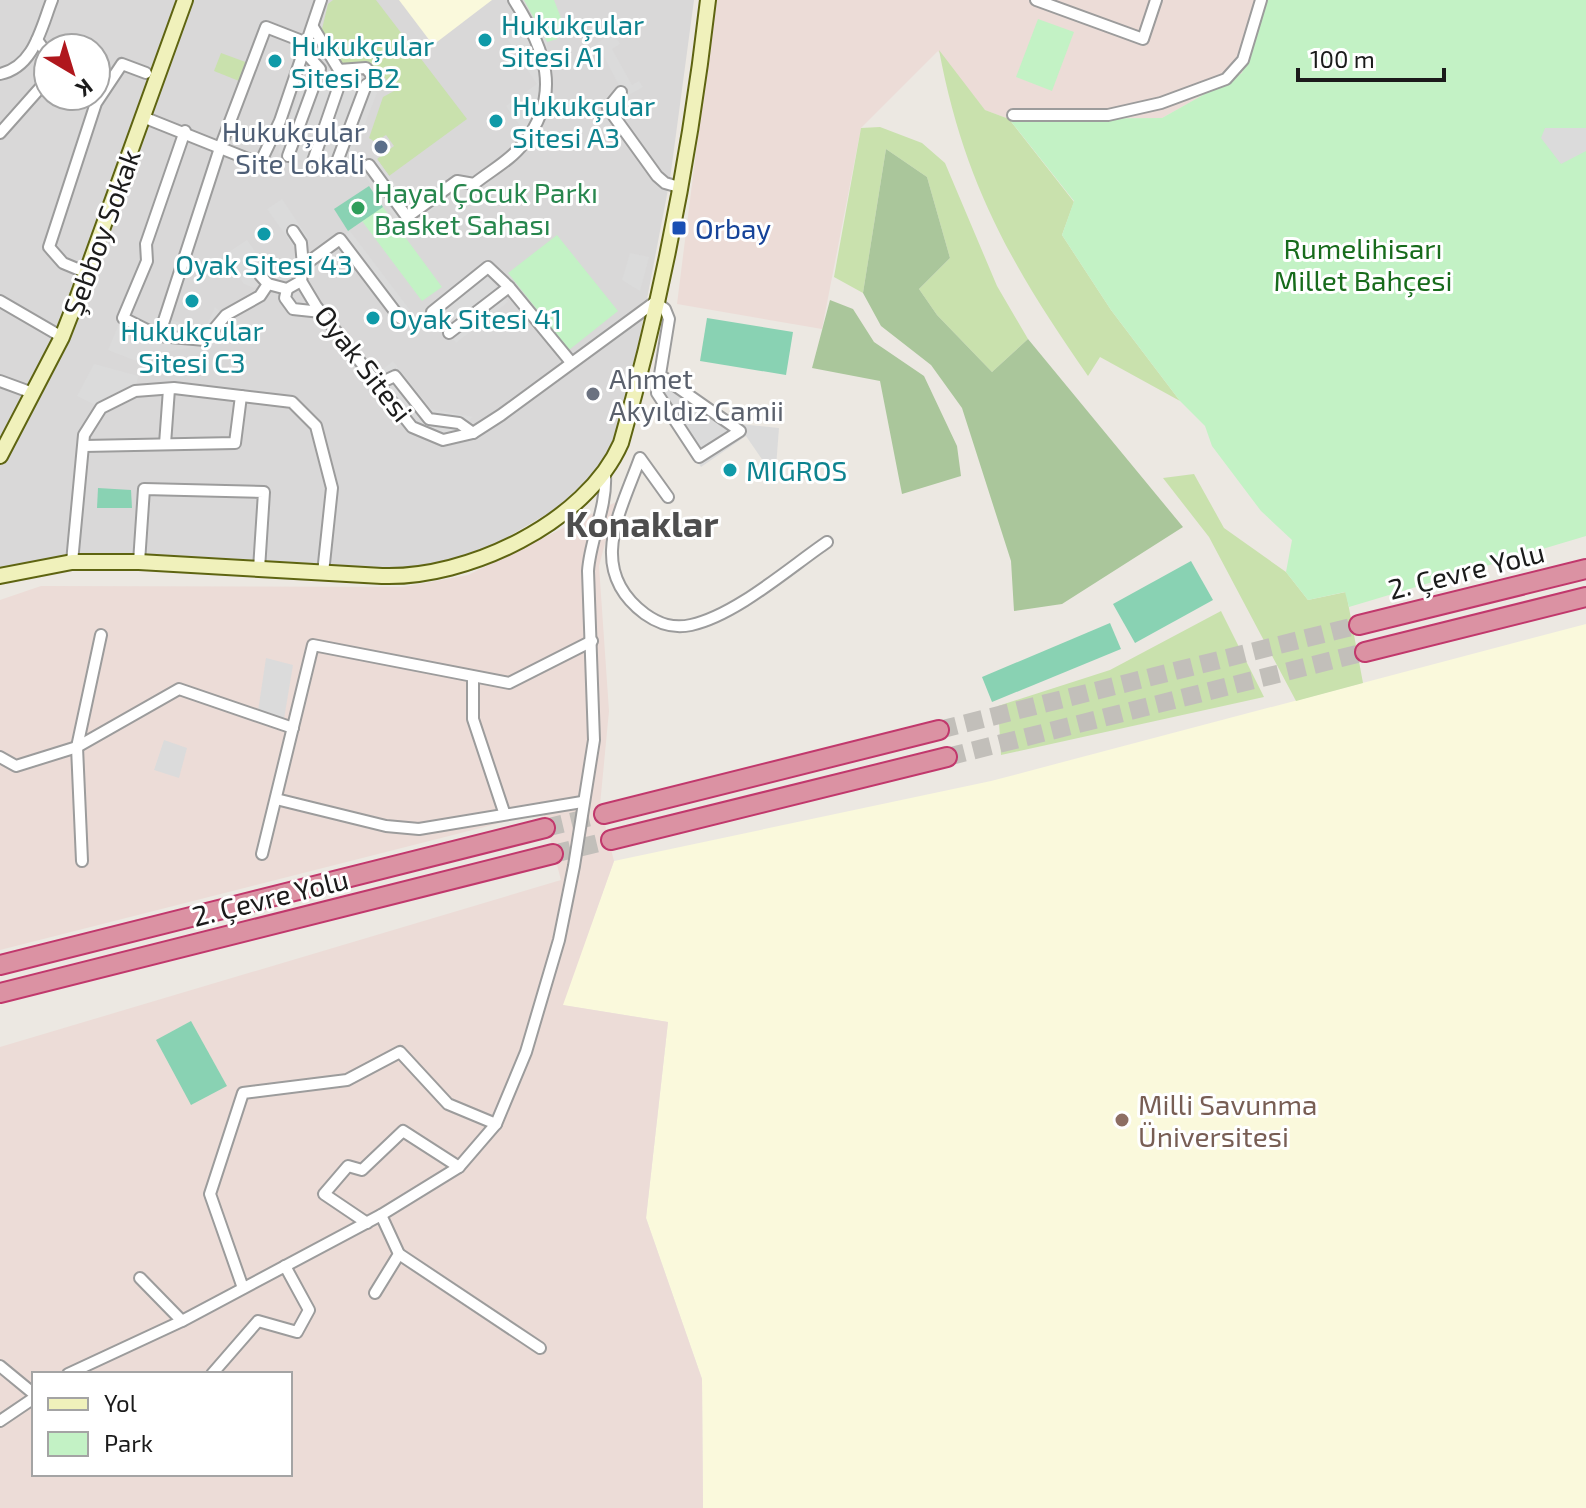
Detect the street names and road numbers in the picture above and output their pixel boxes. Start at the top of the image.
street label: Şebboy Sokak [55,144,148,320]
street label: Oyak Sitesi [308,298,420,428]
street label: 2. Çevre Yolu [1384,534,1548,607]
street label: 2. Çevre Yolu [188,861,352,934]

